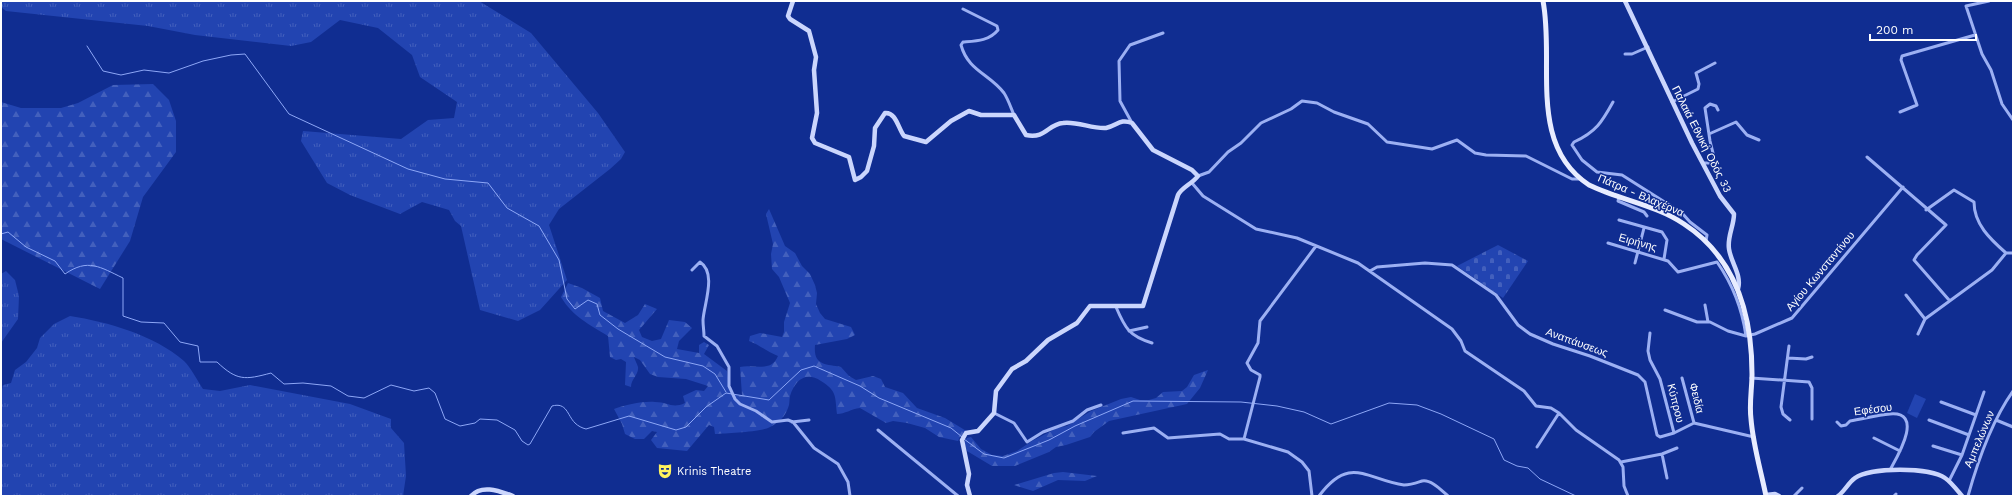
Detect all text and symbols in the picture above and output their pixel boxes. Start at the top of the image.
scale bar [1870,16,1976,42]
text: 200 m [1876,23,1913,37]
street label: Παλαιά Εθνική Οδός 33 [1669,84,1734,195]
street label: Πάτρα - Βλαχέρνα [1596,171,1686,220]
street label: Αγίου Κωνσταντίνου [1783,229,1857,314]
street label: Ειρήνης [1617,231,1658,254]
street label: Αναπάυσεως [1544,325,1610,360]
street label: Φειδία [1686,381,1707,415]
street label: Κύπρου [1664,382,1687,424]
street label: Εφέσου [1853,400,1893,419]
street label: Αμπελώνων [1962,408,1997,470]
theatre icon: Krinis Theatre [656,462,674,480]
place label: Krinis Theatre [677,465,751,478]

